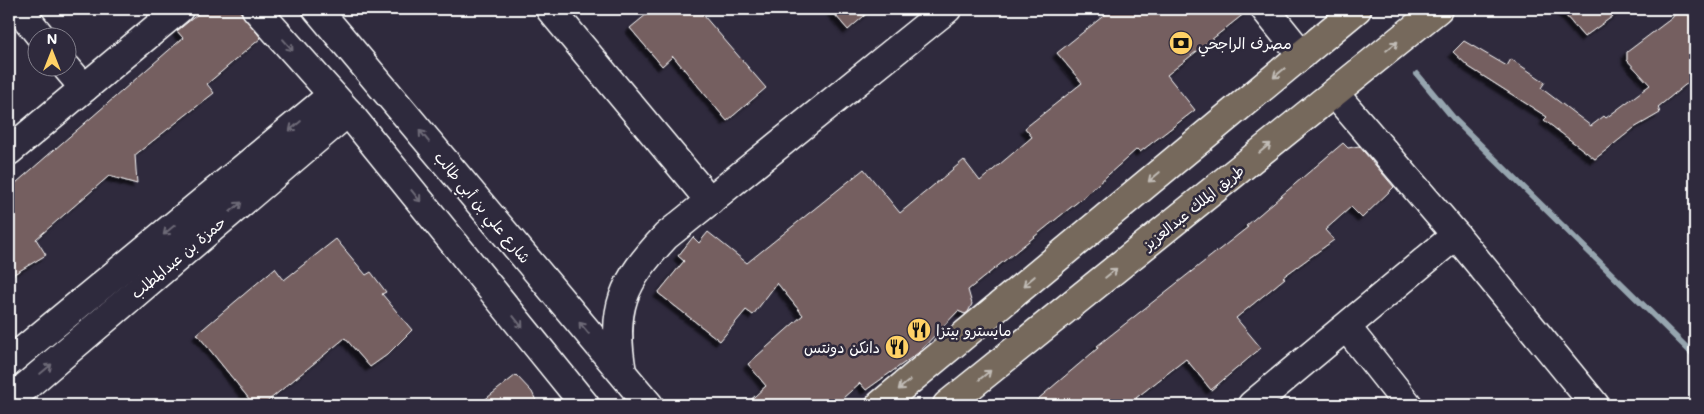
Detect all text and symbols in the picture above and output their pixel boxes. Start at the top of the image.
north arrow [28,28,78,78]
text: N [47,29,57,48]
bank icon: مصرف الراجحي [1168,30,1194,56]
place label: مصرف الراجحي [1198,33,1292,57]
one-way arrow [282,39,294,52]
one-way arrow [1385,41,1398,52]
one-way arrow [1273,68,1286,79]
one-way arrow [288,121,301,132]
one-way arrow [418,130,429,143]
one-way arrow [1258,143,1271,154]
street label: شارع علي بن أبي طالب [427,147,536,270]
street label: طريق الملك عبدالعزيز [1137,160,1248,255]
one-way arrow [1148,172,1161,183]
one-way arrow [410,189,421,202]
one-way arrow [230,202,243,213]
street label: حمزة بن عبدالمطلب [126,211,230,303]
one-way arrow [163,224,176,235]
one-way arrow [1105,267,1118,278]
one-way arrow [1023,275,1036,286]
one-way arrow [512,315,523,328]
restaurant icon: مايسترو بيتزا [906,317,932,343]
place label: مايسترو بيتزا [936,320,1011,340]
one-way arrow [579,321,590,334]
restaurant icon: دانكن دونتس [884,334,910,360]
place label: دانكن دونتس [804,337,880,357]
one-way arrow [39,364,52,375]
one-way arrow [978,369,991,380]
one-way arrow [898,379,911,390]

